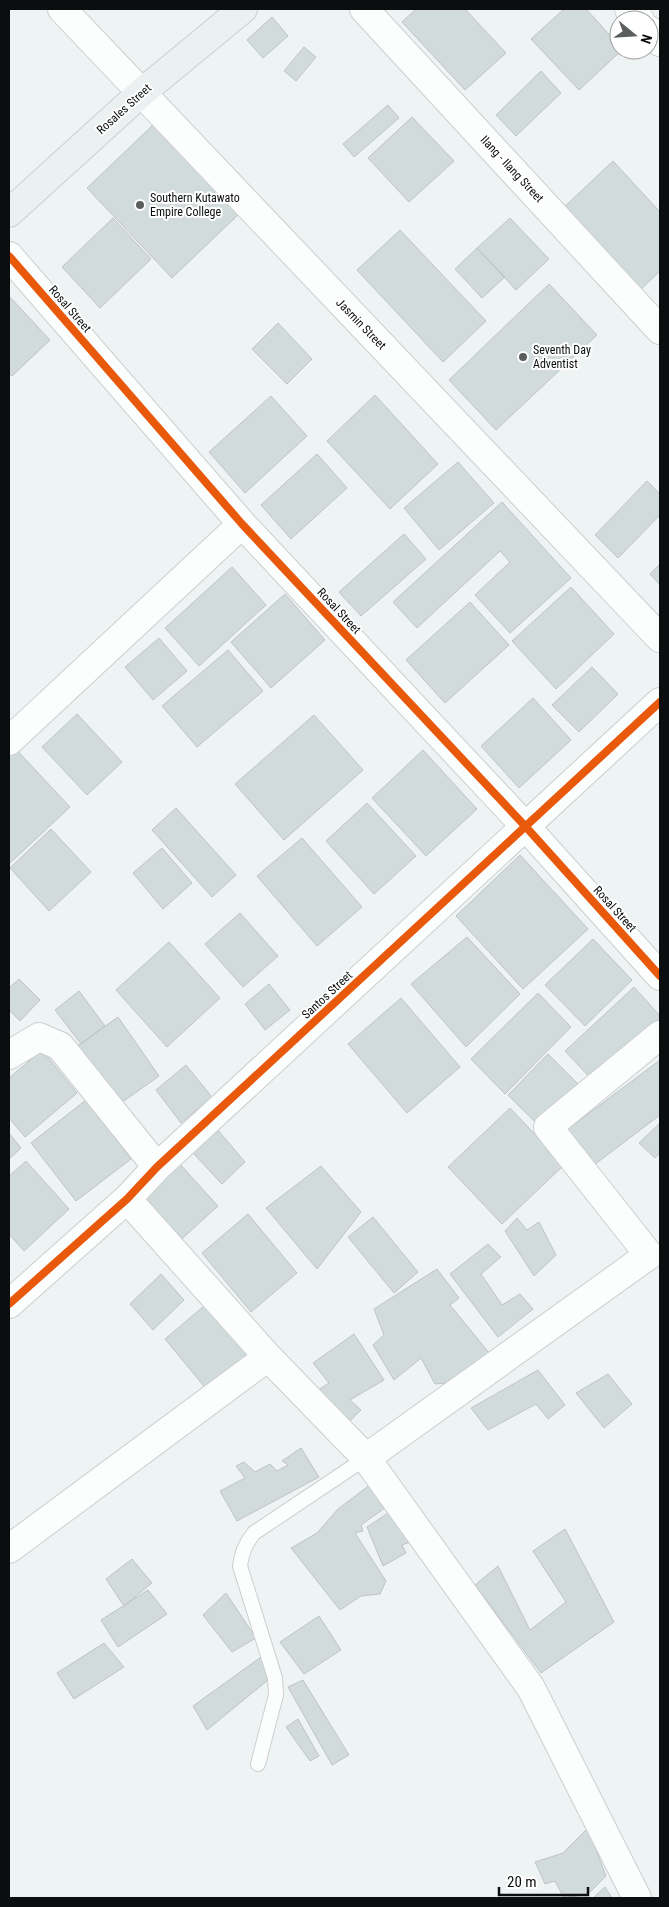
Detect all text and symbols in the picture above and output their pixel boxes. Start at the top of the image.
north arrow [609,10,659,60]
text: N [637,32,655,46]
street label: Rosales Street [94,81,154,137]
street label: Ilang - Ilang Street [478,133,547,205]
place label: Southern Kutawato Empire College [150,191,240,219]
marker: Southern Kutawato Empire College [134,199,146,211]
street label: Rosal Street [46,283,94,336]
street label: Jasmin Street [333,296,389,353]
place label: Seventh Day Adventist [533,343,591,371]
marker: Seventh Day Adventist [517,351,529,363]
street label: Rosal Street [314,585,364,637]
street label: Rosal Street [591,883,640,935]
street label: Santos Street [299,968,355,1022]
scale bar [499,1864,588,1896]
text: 20 m [507,1873,537,1891]

